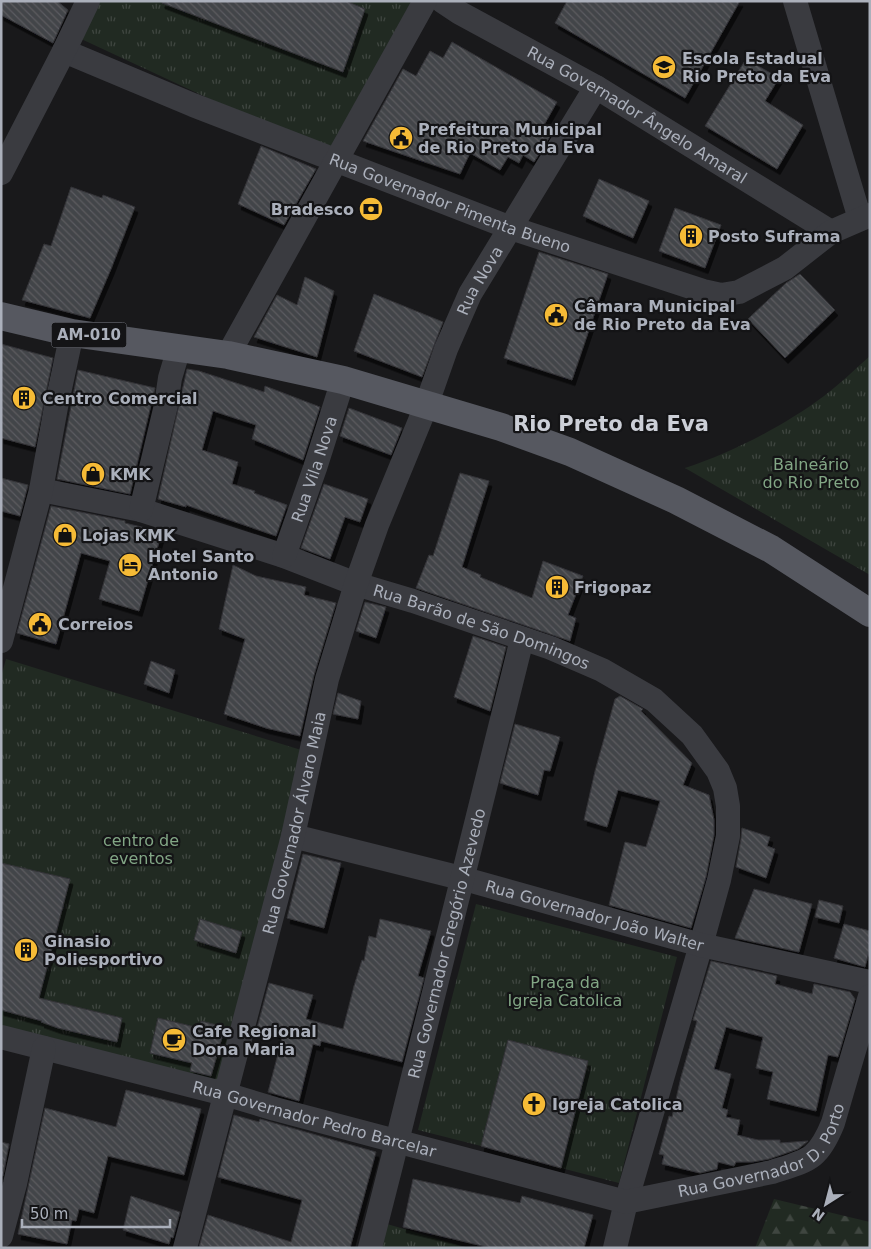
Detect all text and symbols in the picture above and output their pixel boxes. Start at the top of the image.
street label: Rua Governador Ângelo Amaral [524,42,751,187]
place label: Escola Estadual Rio Preto da Eva [682,49,831,86]
school or university icon: Escola Estadual Rio Preto da Eva [651,54,677,80]
place label: Prefeitura Municipal de Rio Preto da Eva [418,120,602,157]
public building icon: Prefeitura Municipal de Rio Preto da Eva [388,125,414,151]
street label: Rua Governador Pimenta Bueno [327,149,573,256]
bank icon: Bradesco [358,196,384,222]
place label: Bradesco [271,200,354,219]
building icon: Posto Suframa [678,223,704,249]
place label: Posto Suframa [708,227,840,246]
street label: Rua Nova [453,242,507,318]
place label: Câmara Municipal de Rio Preto da Eva [574,297,751,334]
public building icon: Câmara Municipal de Rio Preto da Eva [543,302,569,328]
road number: AM-010 [52,322,126,348]
building icon: Centro Comercial [11,385,37,411]
place label: Centro Comercial [42,389,197,408]
district label: Rio Preto da Eva [513,412,709,436]
street label: Rua Vila Nova [287,414,340,525]
park label: Balneário do Rio Preto [763,455,859,492]
shop icon: KMK [80,461,106,487]
place label: KMK [110,465,151,484]
shop icon: Lojas KMK [52,522,78,548]
place label: Lojas KMK [82,526,176,545]
place label: Hotel Santo Antonio [148,547,254,584]
hotel icon: Hotel Santo Antonio [117,552,143,578]
building icon: Frigopaz [544,574,570,600]
place label: Frigopaz [574,578,651,597]
street label: Rua Barão de São Domingos [371,580,593,673]
public building icon: Correios [27,611,53,637]
place label: Correios [58,615,133,634]
street label: Rua Governador Álvaro Maia [258,710,329,936]
street label: Rua Governador Gregório Azevedo [404,806,489,1080]
park label: centro de eventos [103,831,179,868]
street label: Rua Governador João Walter [483,876,706,955]
place label: Ginasio Poliesportivo [44,932,163,969]
building icon: Ginasio Poliesportivo [13,937,39,963]
park label: Praça da Igreja Catolica [508,973,622,1010]
place label: Cafe Regional Dona Maria [192,1022,317,1059]
cafe icon: Cafe Regional Dona Maria [161,1027,187,1053]
street label: Rua Governador Pedro Barcelar [191,1077,439,1161]
church icon: Igreja Catolica [521,1091,547,1117]
place label: Igreja Catolica [552,1095,682,1114]
street label: Rua Governador D. Porto [676,1101,848,1201]
north arrow [801,1179,851,1229]
scale bar [22,1196,170,1228]
text: 50 m [30,1205,68,1223]
text: N [809,1205,828,1224]

